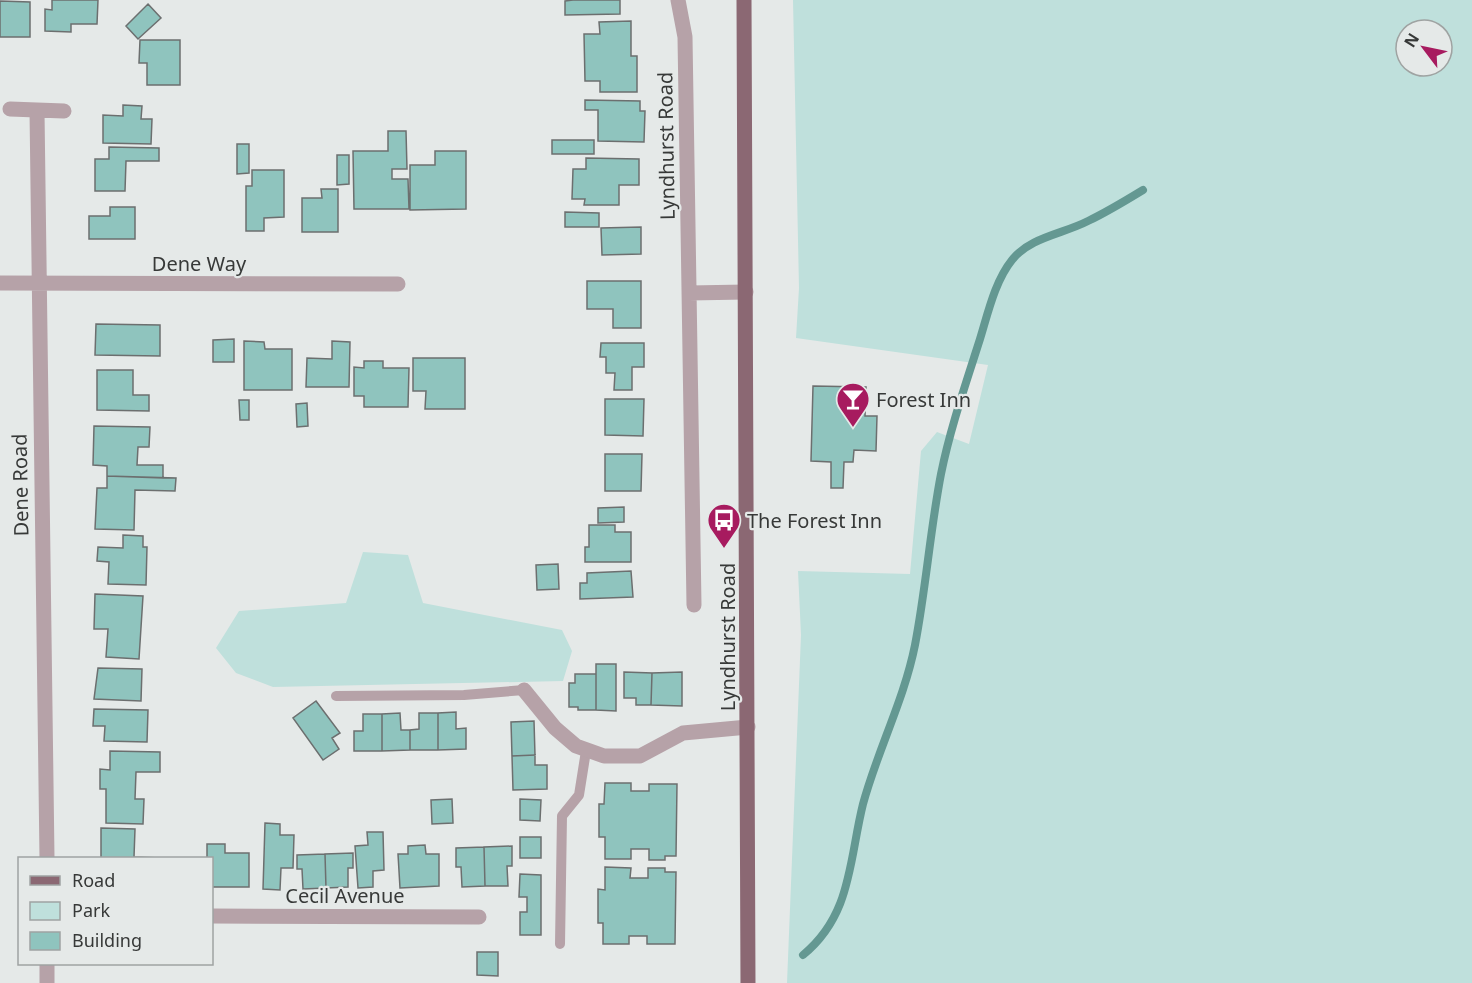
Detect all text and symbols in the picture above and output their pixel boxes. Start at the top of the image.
north arrow [1394,18,1454,78]
text: N [1399,29,1424,51]
street label: Lyndhurst Road [651,72,681,220]
street label: Dene Way [152,250,247,277]
bar icon: Forest Inn [835,381,871,428]
place label: Forest Inn [876,386,971,413]
street label: Dene Road [6,433,34,537]
bus stop icon: The Forest Inn [706,502,742,549]
place label: The Forest Inn [747,507,882,534]
street label: Lyndhurst Road [714,563,741,711]
legend [18,857,213,965]
text: Road [72,868,115,892]
street label: Cecil Avenue [285,882,405,909]
text: Park [72,898,110,922]
text: Building [72,928,142,952]

